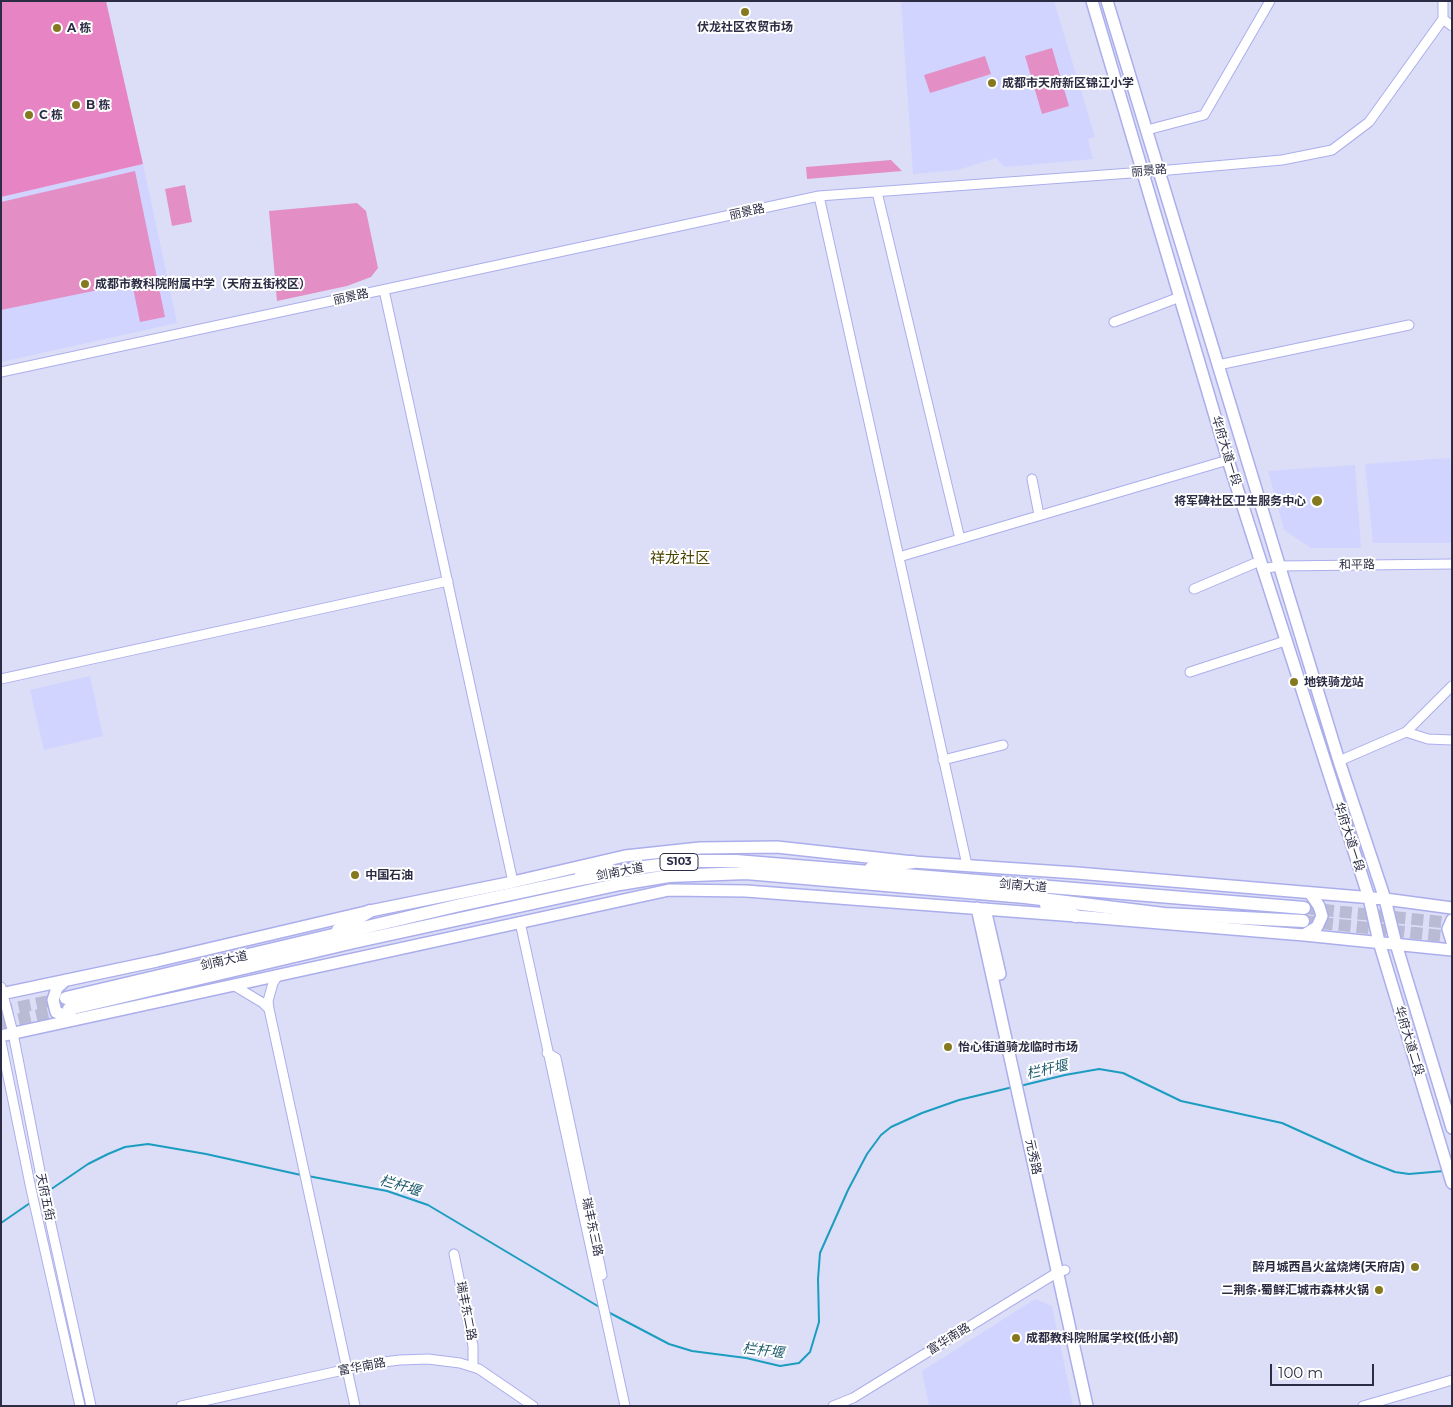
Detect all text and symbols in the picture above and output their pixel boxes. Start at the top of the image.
marker: 伏龙社区农贸市场 [739,6,751,18]
place label: 伏龙社区农贸市场 [697,20,793,34]
place label: A 栋 [67,21,92,35]
marker: A 栋 [51,22,63,34]
place label: 成都市天府新区锦江小学 [1002,76,1134,90]
marker: 成都市天府新区锦江小学 [986,77,998,89]
place label: B 栋 [86,98,111,112]
marker: B 栋 [70,99,82,111]
place label: C 栋 [39,108,63,122]
marker: C 栋 [23,109,35,121]
street label: 丽景路 [1130,162,1168,180]
street label: 丽景路 [728,201,766,223]
place label: 成都市教科院附属中学（天府五街校区） [95,277,311,291]
marker: 成都市教科院附属中学（天府五街校区） [79,278,91,290]
street label: 丽景路 [332,286,370,308]
street label: 华府大道一段 [1209,414,1243,488]
place label: 将军碑社区卫生服务中心 [1174,494,1306,508]
marker: 将军碑社区卫生服务中心 [1310,494,1324,508]
district label: 祥龙社区 [650,550,710,568]
street label: 和平路 [1339,557,1375,573]
place label: 地铁骑龙站 [1304,675,1364,689]
marker: 地铁骑龙站 [1288,676,1300,688]
street label: 华府大道一段 [1331,801,1367,873]
road number: S103 [660,854,698,870]
street label: 剑南大道 [595,860,645,884]
place label: 中国石油 [365,868,413,882]
marker: 中国石油 [349,869,361,881]
street label: 剑南大道 [998,877,1048,895]
street label: 剑南大道 [199,949,249,973]
street label: 华府大道二段 [1392,1004,1426,1078]
place label: 怡心街道骑龙临时市场 [958,1040,1078,1054]
marker: 怡心街道骑龙临时市场 [942,1041,954,1053]
water label: 栏杆堰 [1025,1057,1069,1083]
street label: 元秀路 [1022,1138,1044,1176]
street label: 天府五街 [33,1172,57,1222]
water label: 栏杆堰 [377,1172,423,1200]
street label: 瑞丰东三路 [579,1196,605,1258]
place label: 醉月城西昌火盆烧烤(天府店) [1252,1260,1405,1274]
marker: 醉月城西昌火盆烧烤(天府店) [1409,1261,1421,1273]
street label: 瑞丰东二路 [453,1280,479,1342]
place label: 二荆条·蜀鲜汇城市森林火锅 [1221,1283,1369,1297]
marker: 二荆条·蜀鲜汇城市森林火锅 [1373,1284,1385,1296]
street label: 富华南路 [925,1320,973,1358]
place label: 成都教科院附属学校(低小部) [1026,1331,1179,1345]
marker: 成都教科院附属学校(低小部) [1010,1332,1022,1344]
water label: 栏杆堰 [741,1340,785,1362]
scale bar [1273,1354,1377,1386]
street label: 富华南路 [337,1355,387,1379]
text: 100 m [1278,1363,1323,1382]

